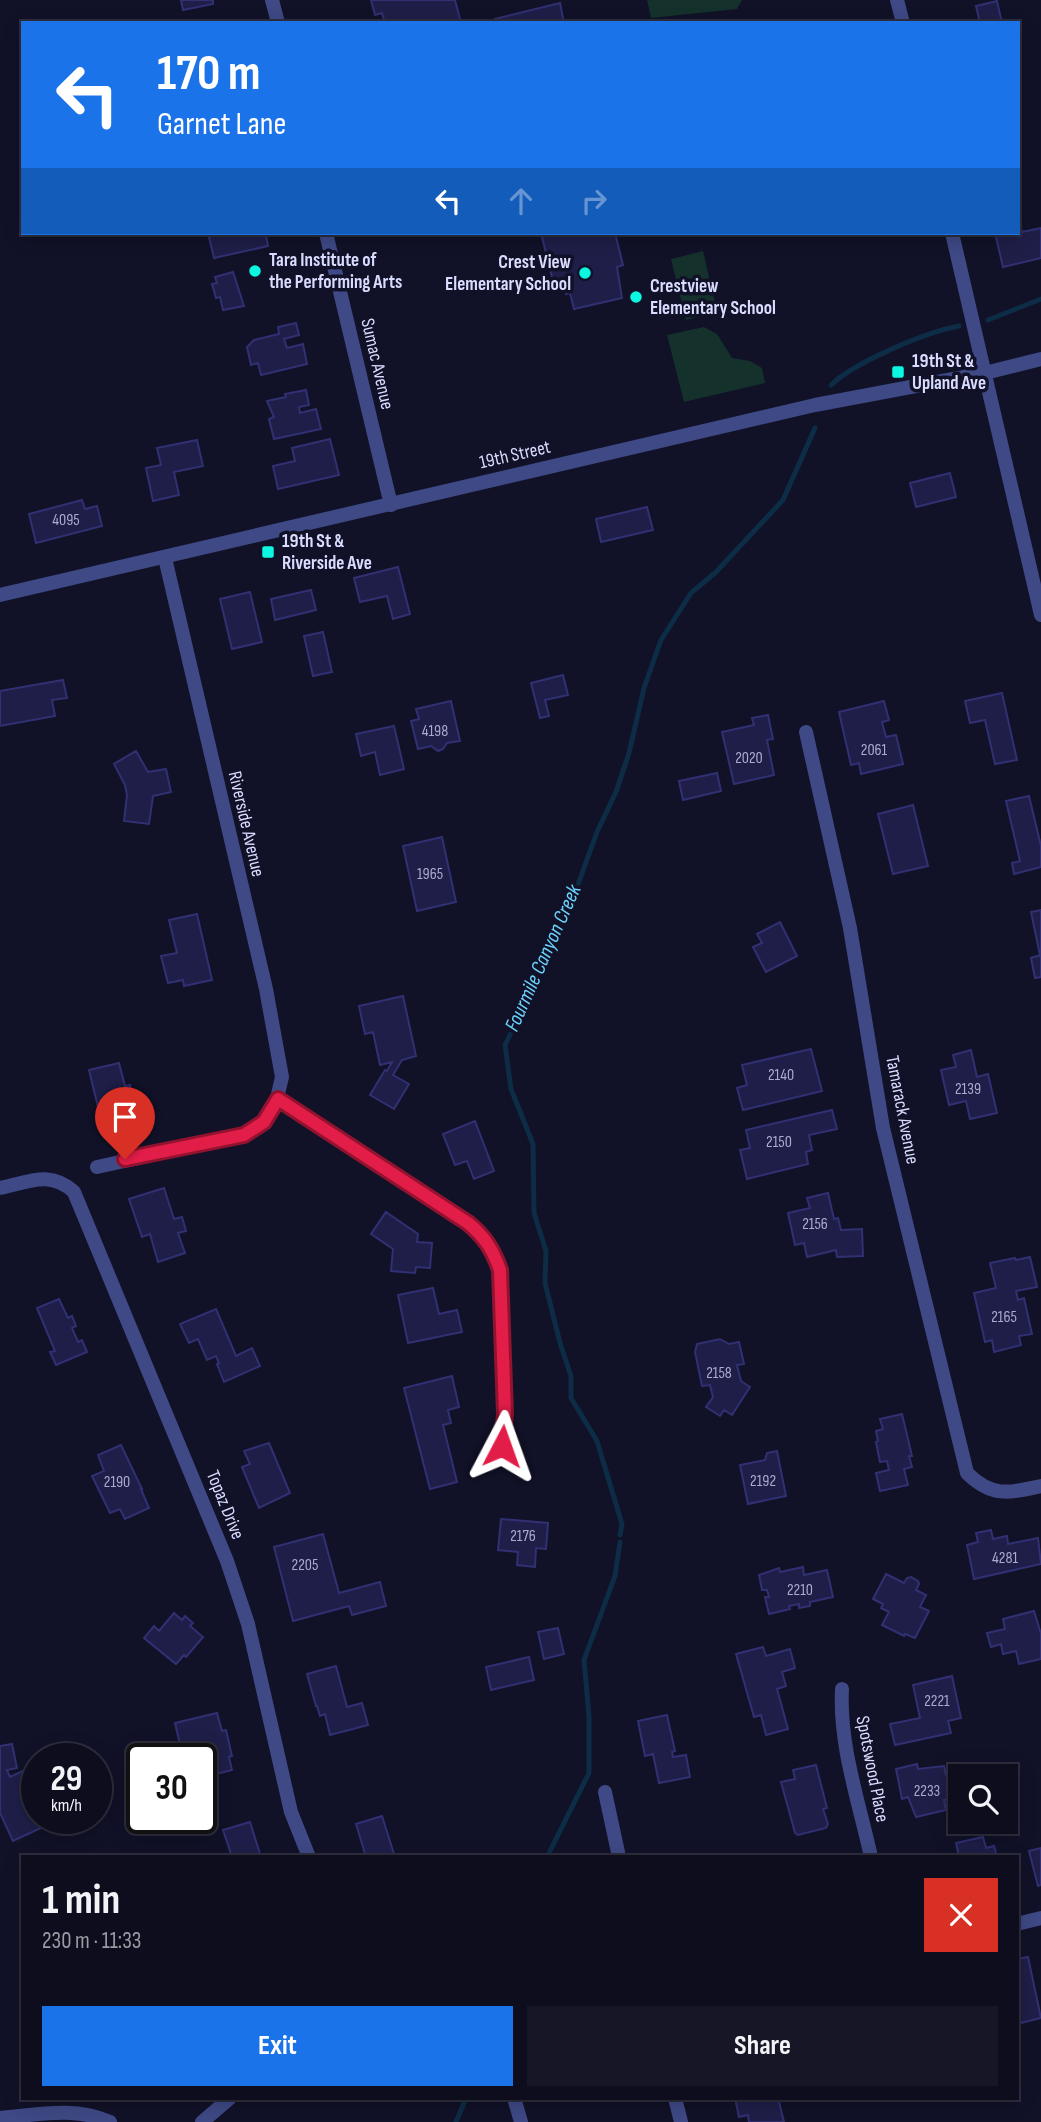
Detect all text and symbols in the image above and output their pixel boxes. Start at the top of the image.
text: 170 m [157,45,261,104]
icon: left [42,49,133,140]
text: Garnet Lane [157,105,286,144]
icon: left [429,182,467,220]
icon: ahead [502,182,540,220]
icon: right [575,182,613,220]
place label: Tara Institute of the Performing Arts [269,249,402,294]
place label: Crest View Elementary School [445,251,572,296]
marker: Tara Institute of the Performing Arts [247,263,263,279]
marker: Crest View Elementary School [577,265,593,281]
place label: Crestview Elementary School [650,275,776,320]
marker: Crestview Elementary School [628,289,644,305]
street label: Sumac Avenue [355,316,399,412]
place label: 19th St & Upland Ave [912,350,986,395]
marker: 19th St & Upland Ave [890,364,906,380]
street label: 19th Street [477,436,553,474]
house number: 4095 [52,511,80,530]
place label: 19th St & Riverside Ave [282,530,372,575]
marker: 19th St & Riverside Ave [260,544,276,560]
house number: 4198 [422,722,448,741]
house number: 2061 [861,741,888,760]
house number: 2020 [735,749,763,768]
street label: Riverside Avenue [223,769,269,879]
house number: 1965 [417,865,443,884]
water label: Fourmile Canyon Creek [499,880,587,1035]
street label: Tamarack Avenue [880,1054,924,1166]
house number: 2140 [768,1066,794,1085]
house number: 2139 [955,1080,981,1099]
pin [95,1087,155,1159]
icon: arrive [106,1098,144,1136]
house number: 2150 [766,1133,792,1152]
house number: 2156 [802,1215,828,1234]
house number: 2165 [991,1308,1017,1327]
house number: 2158 [706,1364,732,1383]
position arrow [465,1409,539,1483]
street label: Topaz Drive [201,1467,249,1543]
house number: 2192 [750,1472,776,1491]
house number: 2190 [104,1473,130,1492]
house number: 2176 [510,1527,536,1546]
house number: 4281 [992,1549,1018,1568]
house number: 2205 [292,1556,318,1575]
house number: 2210 [787,1581,813,1600]
house number: 2221 [924,1692,950,1711]
street label: Spotswood Place [850,1714,894,1824]
speed limit sign: 30 [126,1743,217,1834]
text: 29 [51,1758,82,1801]
map controls [948,1764,1018,1834]
button: search [948,1764,1018,1834]
house number: 2233 [914,1782,940,1801]
text: km/h [51,1795,82,1816]
text: 1 min [42,1875,120,1926]
button: close [924,1878,998,1952]
text: 230 m · 11:33 [42,1927,141,1955]
button: Exit [42,2006,513,2086]
button: Share [527,2006,998,2086]

